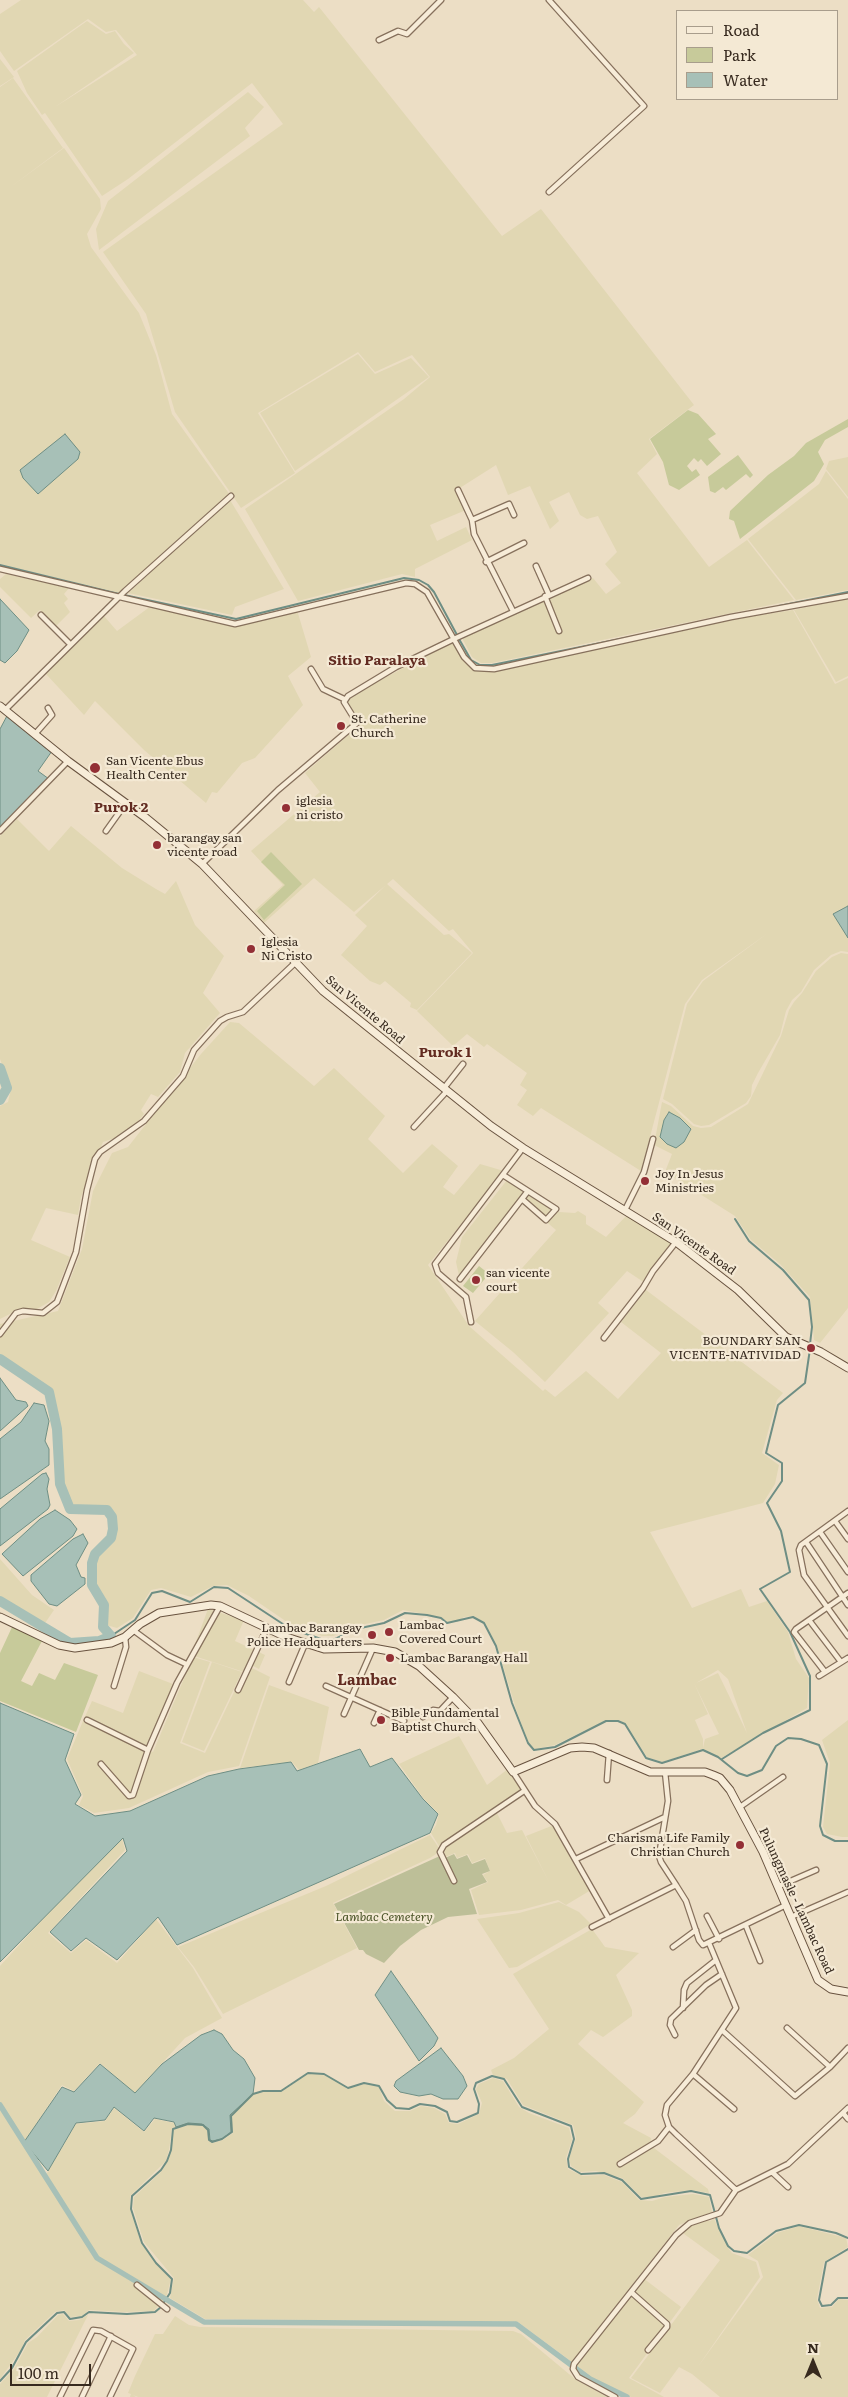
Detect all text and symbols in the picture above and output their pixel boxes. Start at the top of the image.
legend [676,10,838,100]
text: Road [723,18,759,41]
text: Park [723,43,756,66]
text: Water [723,68,768,91]
district label: Sitio Paralaya [328,653,426,669]
place label: St. Catherine Church [351,712,426,740]
marker: St. Catherine Church [335,720,347,732]
place label: San Vicente Ebus Health Center [106,754,203,782]
marker: San Vicente Ebus Health Center [88,761,102,775]
place label: iglesia ni cristo [296,794,343,822]
district label: Purok 2 [94,800,148,816]
marker: iglesia ni cristo [280,802,292,814]
place label: barangay san vicente road [167,831,242,859]
marker: barangay san vicente road [151,839,163,851]
place label: Iglesia Ni Cristo [261,935,312,963]
marker: Iglesia Ni Cristo [245,943,257,955]
street label: San Vicente Road [323,973,407,1047]
district label: Purok 1 [419,1045,471,1061]
place label: Joy In Jesus Ministries [655,1167,723,1195]
marker: Joy In Jesus Ministries [639,1175,651,1187]
street label: San Vicente Road [649,1210,739,1278]
place label: san vicente court [486,1266,550,1294]
marker: san vicente court [470,1274,482,1286]
place label: BOUNDARY SAN VICENTE-NATIVIDAD [669,1334,801,1362]
marker: BOUNDARY SAN VICENTE-NATIVIDAD [805,1342,817,1354]
place label: Lambac Covered Court [399,1618,482,1646]
place label: Lambac Barangay Police Headquarters [247,1621,362,1649]
marker: Lambac Covered Court [383,1626,395,1638]
marker: Lambac Barangay Police Headquarters [366,1629,378,1641]
place label: Lambac Barangay Hall [400,1651,528,1665]
marker: Lambac Barangay Hall [384,1652,396,1664]
district label: Lambac [337,1672,397,1690]
place label: Bible Fundamental Baptist Church [391,1706,499,1734]
marker: Bible Fundamental Baptist Church [375,1714,387,1726]
street label: Pulungmasle - Lambac Road [756,1825,836,1977]
place label: Charisma Life Family Christian Church [608,1831,730,1859]
marker: Charisma Life Family Christian Church [734,1839,746,1851]
park label: Lambac Cemetery [335,1910,433,1924]
north arrow [788,2337,838,2387]
text: N [807,2337,819,2357]
scale bar [12,2354,94,2386]
text: 100 m [18,2361,59,2384]

